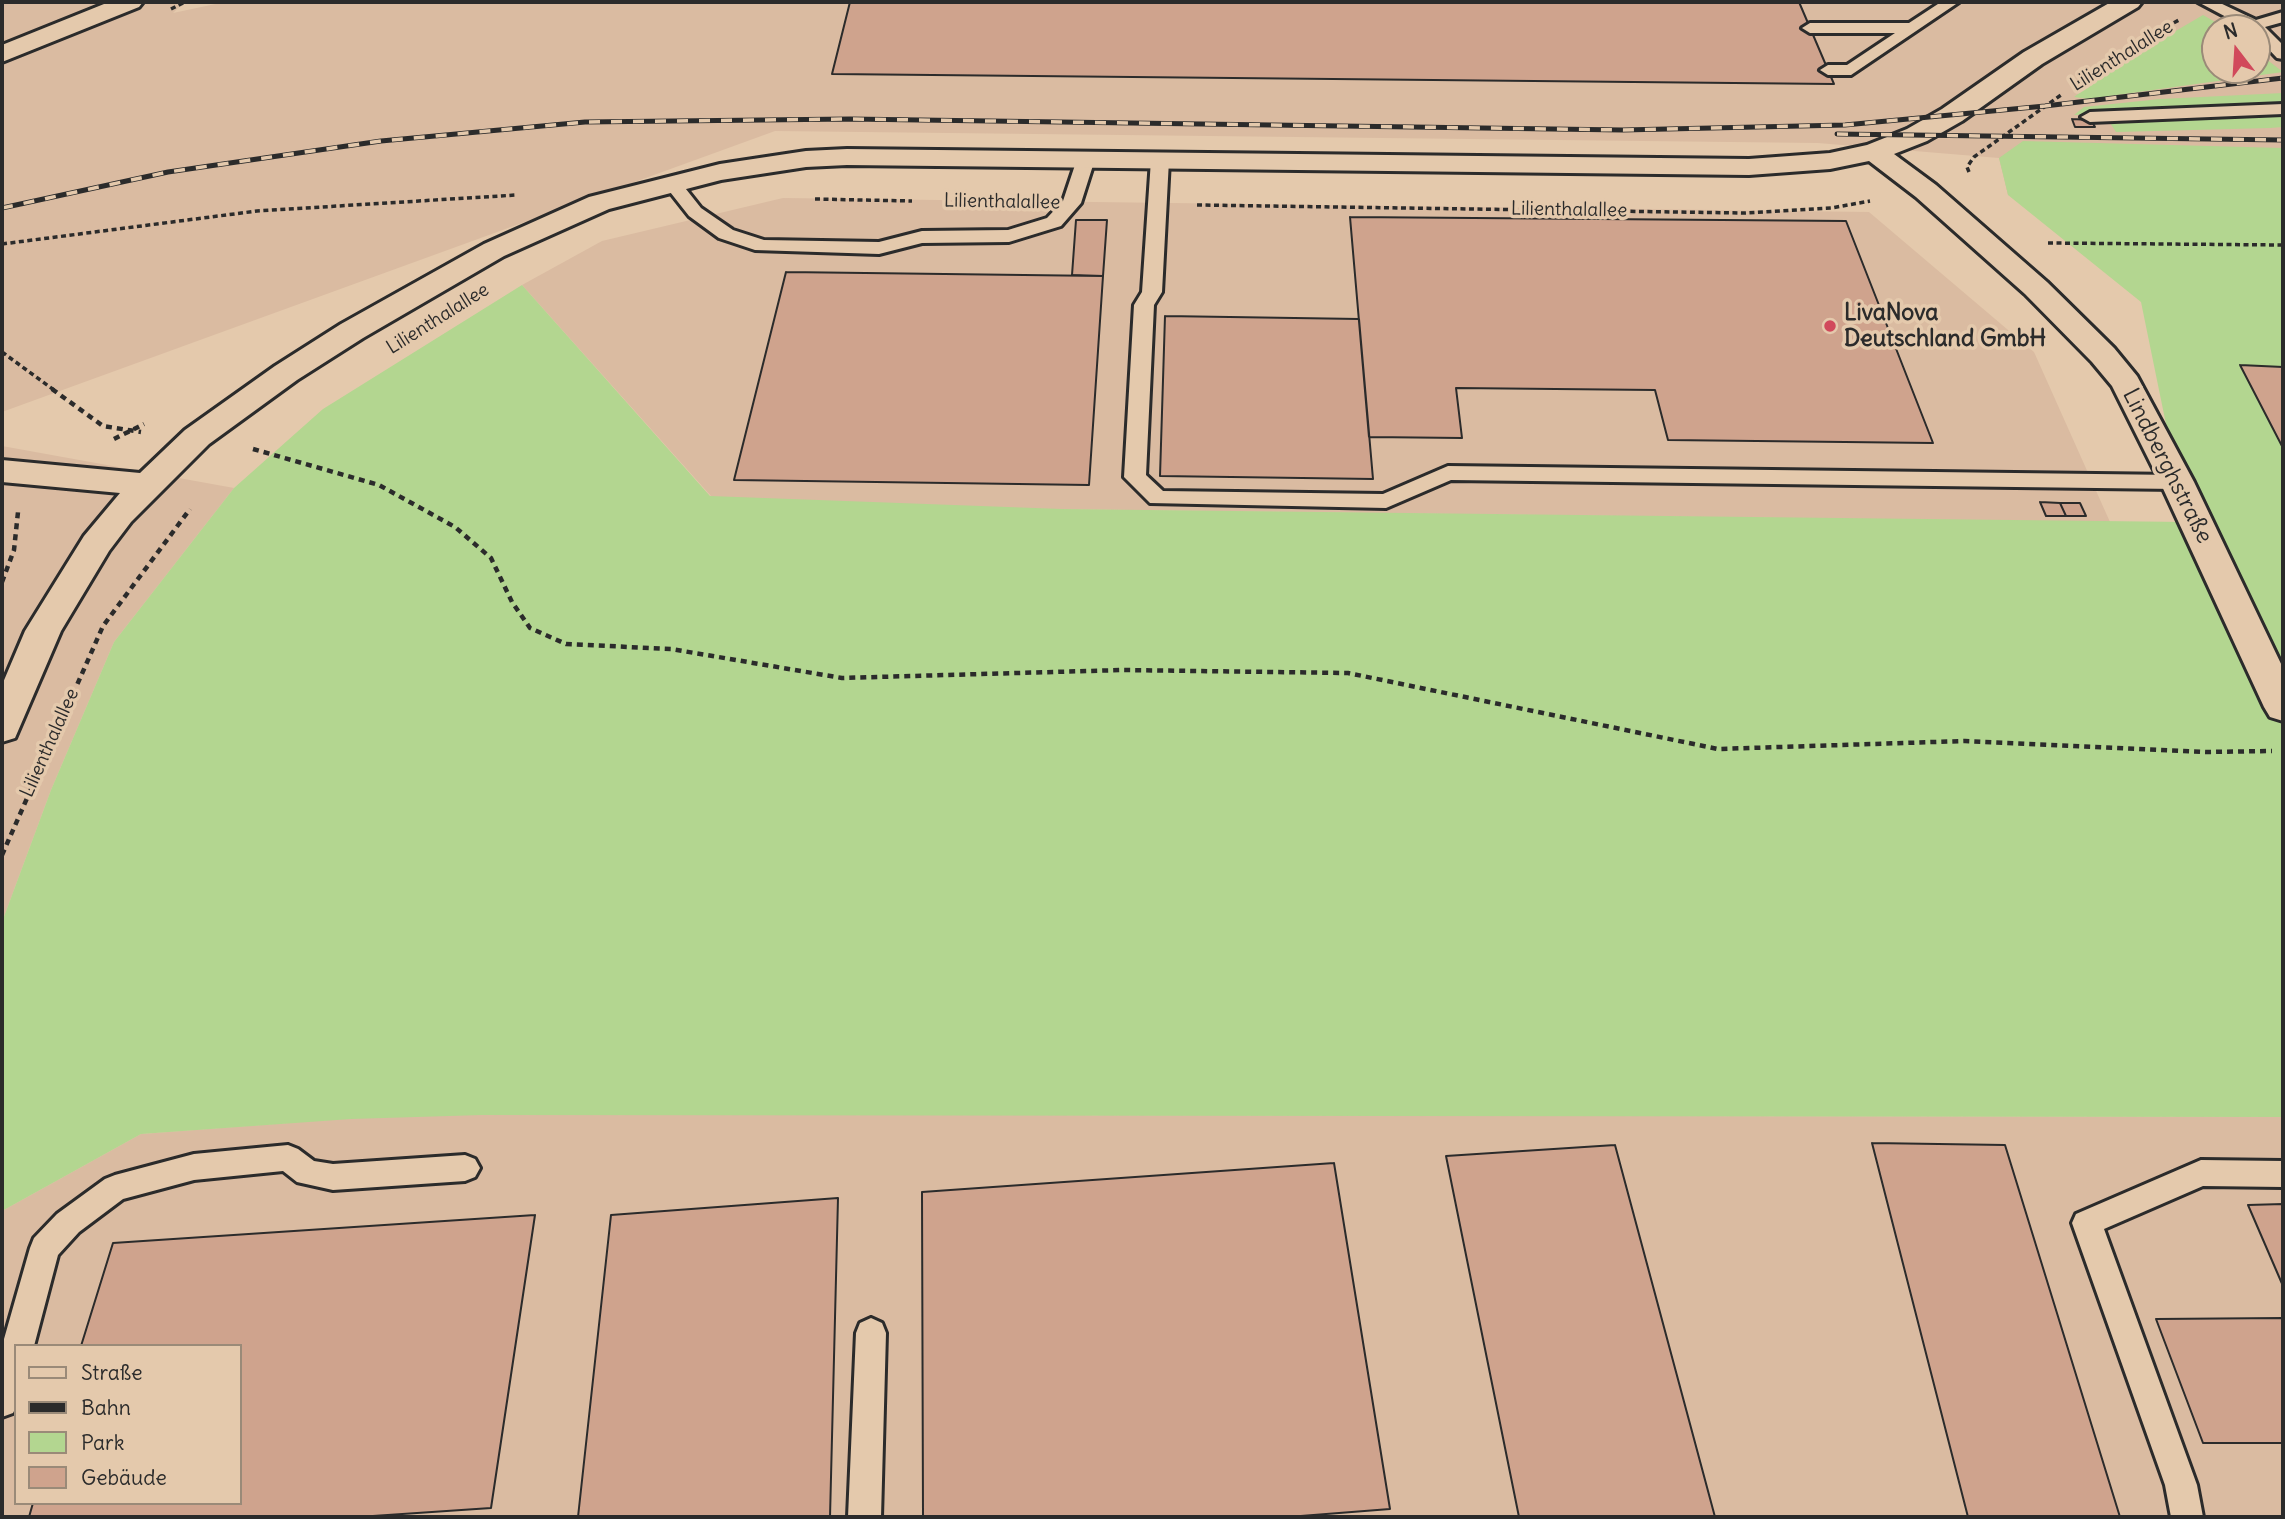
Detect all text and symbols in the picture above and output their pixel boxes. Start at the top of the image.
north arrow [2201,14,2271,84]
street label: Lilienthalallee [2067,15,2177,97]
text: N [2221,17,2240,44]
street label: Lilienthalallee [944,190,1060,214]
street label: Lilienthalallee [1511,198,1627,222]
street label: Lilienthalallee [383,278,493,360]
place label: LivaNova Deutschland GmbH [1844,299,2046,353]
marker: LivaNova Deutschland GmbH [1822,318,1838,334]
street label: Lindberghstraße [2116,384,2218,548]
street label: Lilienthalallee [16,685,84,801]
legend [14,1344,242,1505]
text: Straße [81,1359,142,1386]
text: Bahn [81,1394,131,1421]
text: Park [81,1429,124,1456]
text: Gebäude [81,1464,167,1491]

